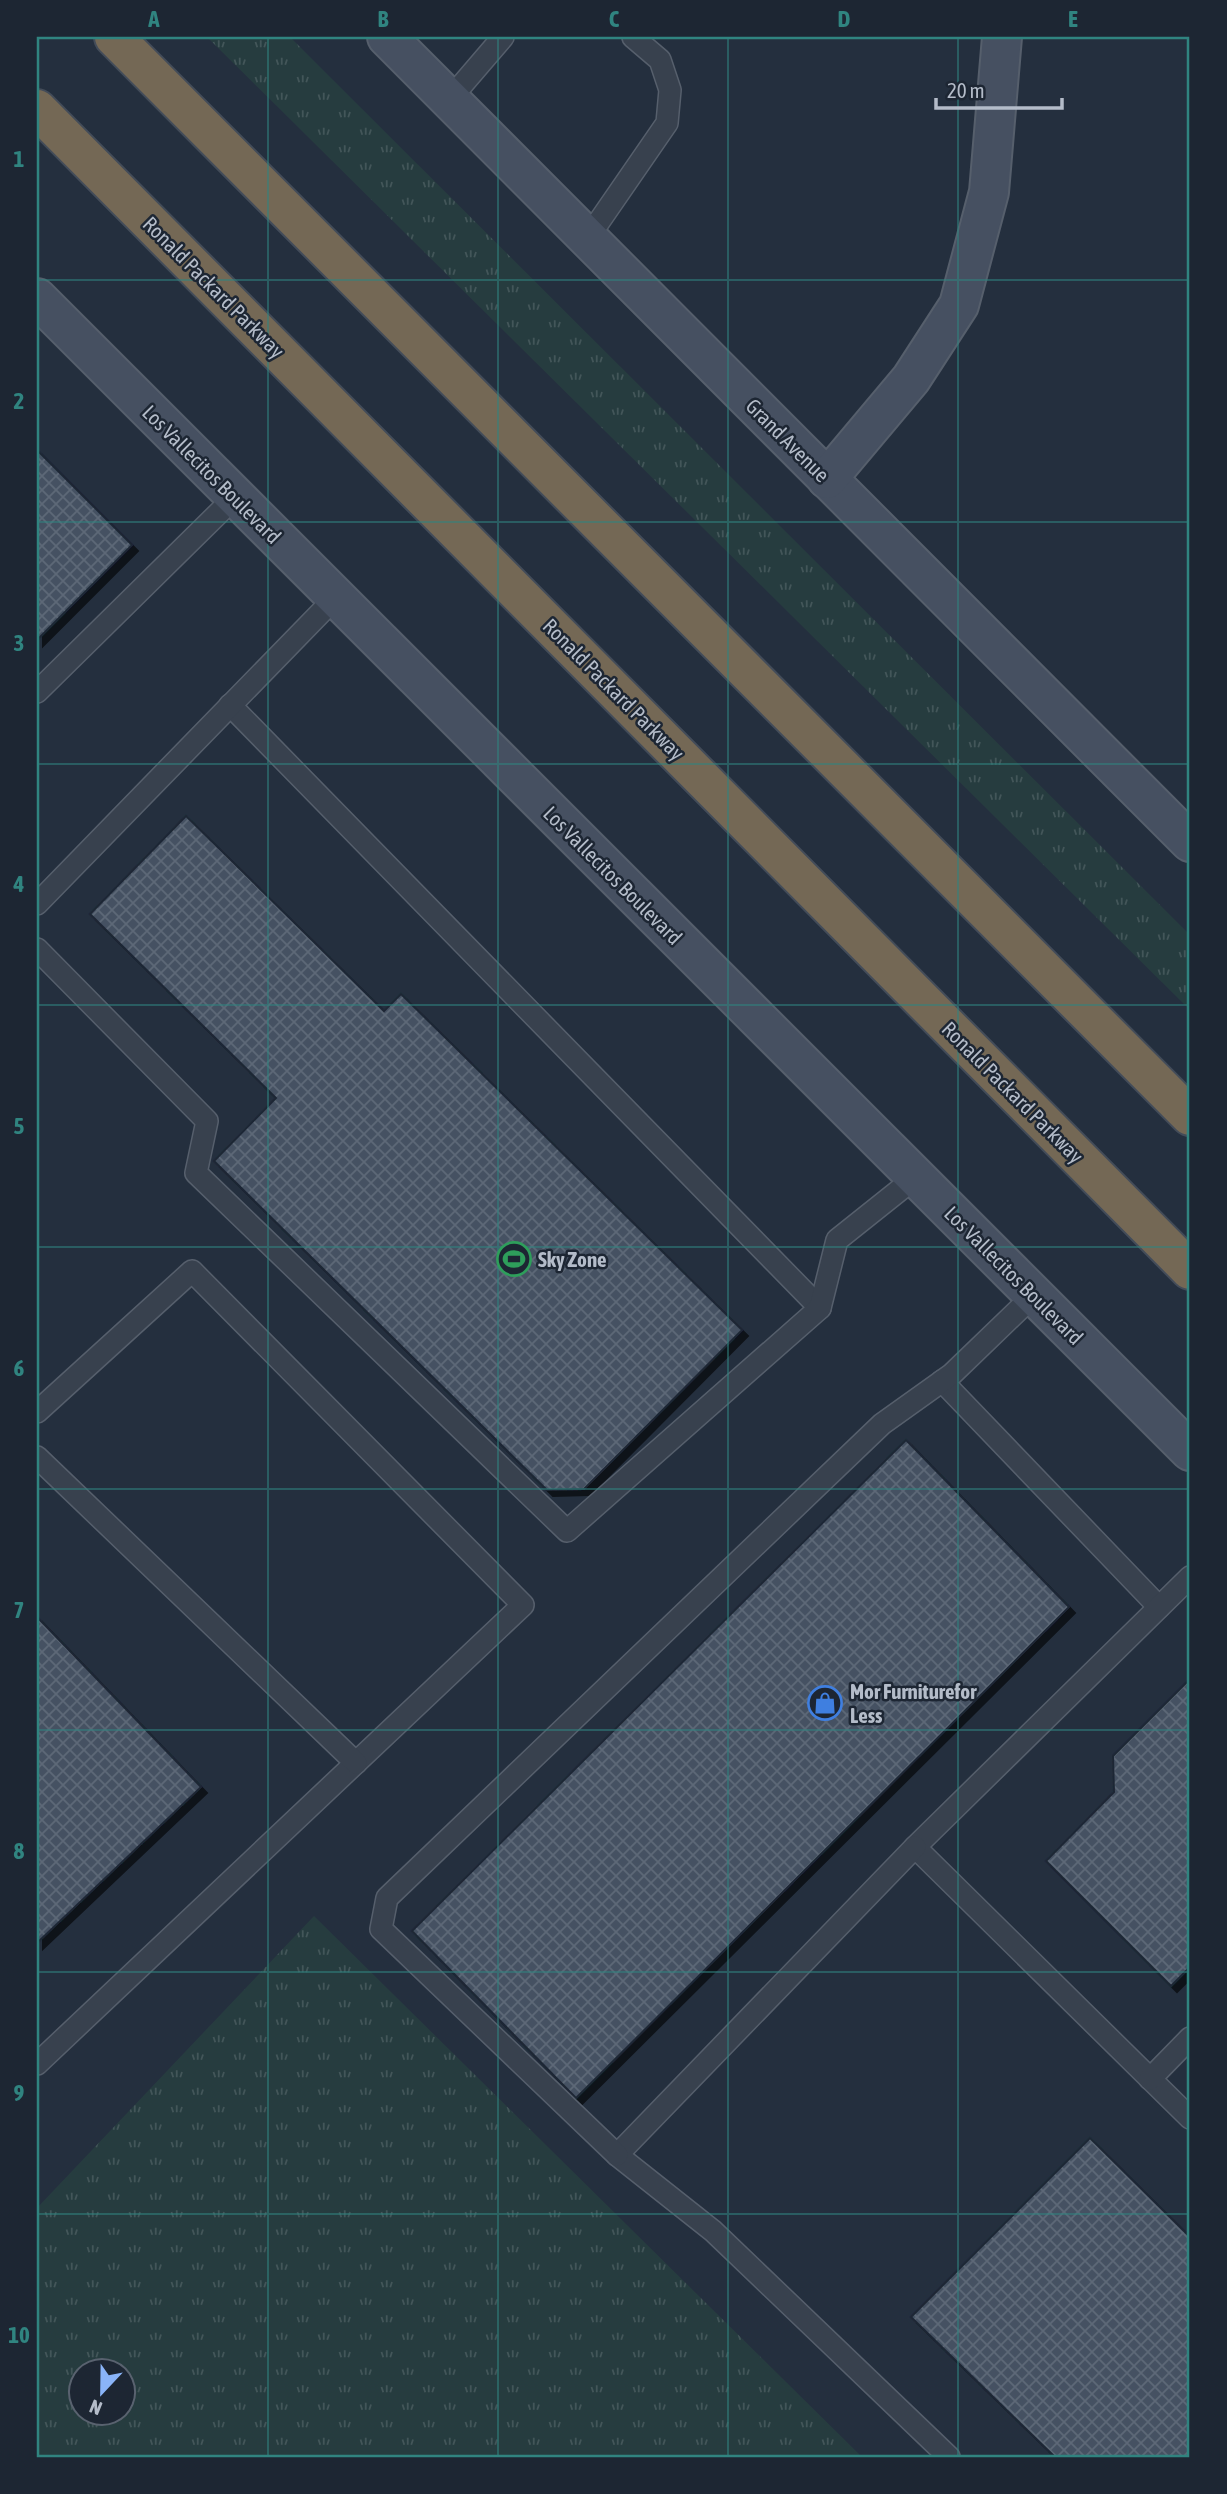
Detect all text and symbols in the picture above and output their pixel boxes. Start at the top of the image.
text: A [147,6,160,32]
text: B [378,6,389,32]
text: C [609,6,620,32]
text: D [838,6,851,32]
text: E [1068,6,1078,32]
scale bar [936,66,1062,110]
text: 20 m [947,78,985,102]
text: 1 [14,146,25,172]
street label: Ronald Packard Parkway [138,211,290,363]
text: 2 [14,388,24,414]
street label: Grand Avenue [741,393,835,487]
street label: Los Vallecitos Boulevard [138,400,286,548]
street label: Ronald Packard Parkway [538,613,690,765]
text: 3 [14,630,24,656]
street label: Los Vallecitos Boulevard [539,801,687,949]
text: 4 [13,871,25,897]
street label: Ronald Packard Parkway [937,1016,1089,1168]
text: 5 [14,1113,25,1139]
street label: Los Vallecitos Boulevard [940,1201,1088,1349]
sports icon: Sky Zone [495,1240,533,1278]
place label: Sky Zone [538,1247,607,1271]
text: 6 [14,1355,25,1381]
text: 7 [14,1597,24,1623]
place label: Mor Furniturefor Less [850,1679,977,1727]
shop icon: Mor Furniturefor Less [806,1684,844,1722]
text: 8 [14,1838,25,1864]
text: 9 [14,2080,25,2106]
text: 10 [8,2322,30,2348]
north arrow [66,2358,136,2428]
text: N [86,2395,105,2420]

